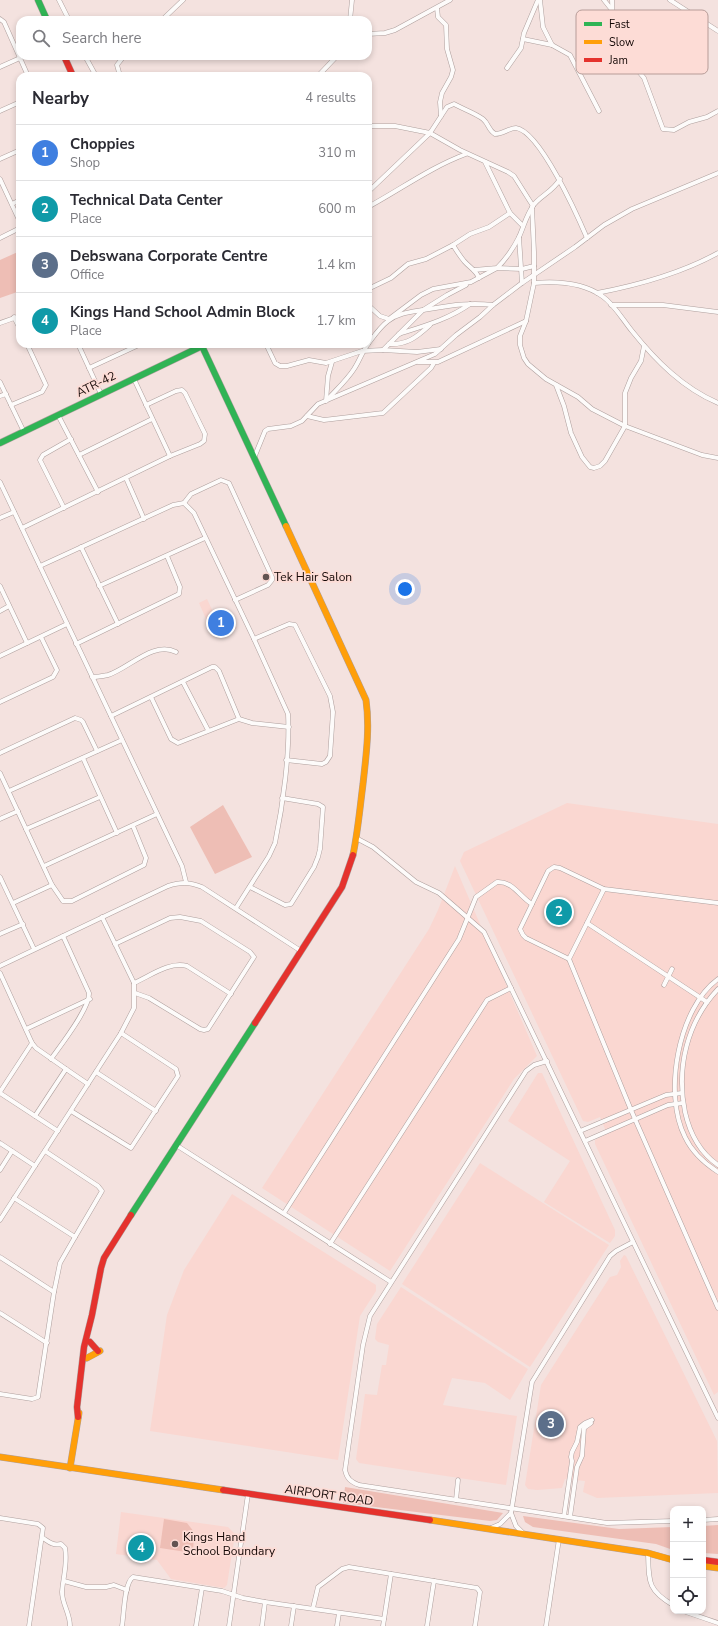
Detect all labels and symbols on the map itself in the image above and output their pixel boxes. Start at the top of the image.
legend [576,10,708,74]
text: Fast [609,17,630,32]
text: Slow [609,35,634,50]
text: Jam [608,53,628,68]
street label: ATR-42 [73,368,119,400]
place label: Tek Hair Salon [274,569,352,585]
marker: Tek Hair Salon [261,572,271,582]
your location [395,579,415,599]
pin: 1 [208,608,234,638]
pin: 2 [546,897,572,927]
pin: 3 [538,1409,564,1439]
street label: AIRPORT ROAD [284,1481,374,1509]
place label: Kings Hand School Boundary [183,1529,276,1559]
pin: 4 [128,1533,154,1563]
marker: Kings Hand School Boundary [170,1539,180,1549]

